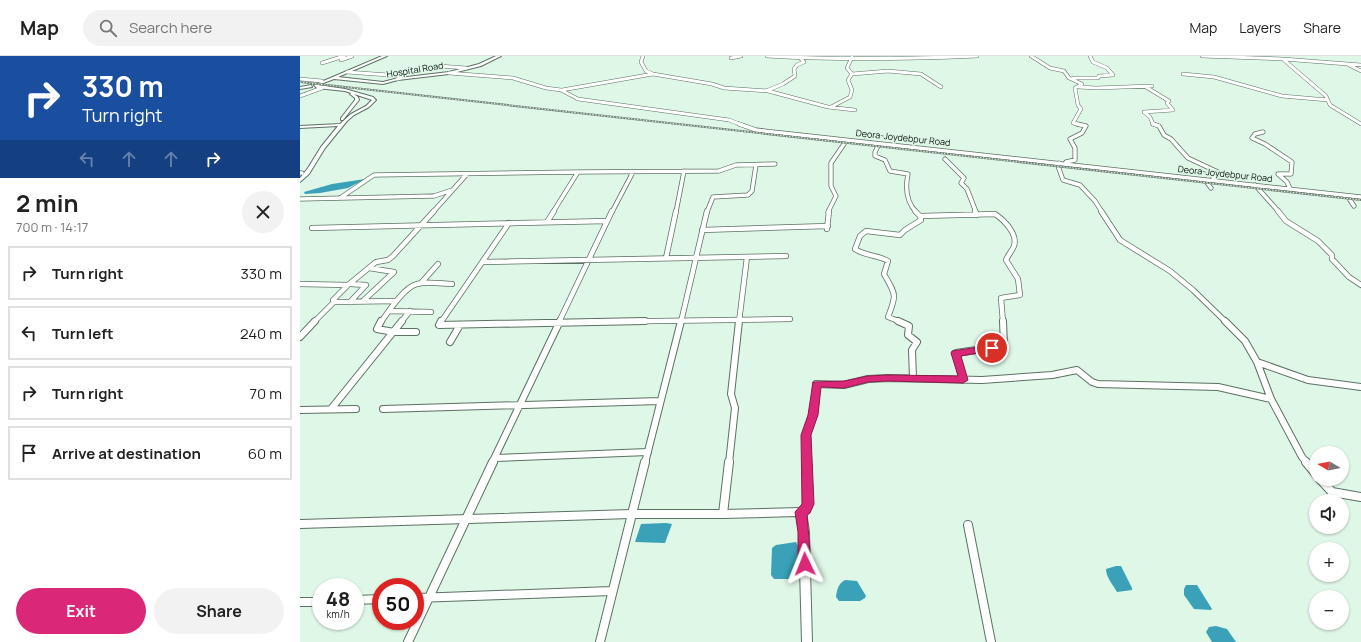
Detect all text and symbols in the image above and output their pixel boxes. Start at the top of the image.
search box [83,10,363,46]
text: Map [20,15,59,41]
icon: search [97,17,119,39]
text: Search here [129,17,212,38]
text: Map [1189,18,1217,37]
text: Layers [1239,18,1281,37]
text: Share [1303,18,1341,37]
street label: Hospital Road [386,59,444,80]
text: 330 m [82,67,164,105]
icon: right [16,72,68,124]
text: Turn right [82,103,163,127]
street label: Deora-Joydebpur Road [855,126,951,149]
icon: left [76,148,98,170]
icon: ahead [118,148,140,170]
icon: ahead [160,148,182,170]
icon: right [202,148,224,170]
street label: Deora-Joydebpur Road [1177,162,1273,185]
text: 2 min [16,186,78,219]
button: close [242,191,284,233]
text: 700 m · 14:17 [16,218,88,236]
icon: right [18,262,40,284]
text: Turn right [52,263,123,284]
text: 330 m [241,263,282,284]
icon: left [18,322,40,344]
text: Turn left [52,323,114,344]
text: 240 m [240,323,282,344]
pin [975,331,1009,365]
icon: arrive [981,337,1003,359]
icon: right [18,382,40,404]
text: Turn right [52,383,123,404]
text: 70 m [250,383,282,404]
icon: arrive [18,442,40,464]
text: Arrive at destination [52,443,201,464]
text: 60 m [248,443,282,464]
north arrow [1309,446,1349,486]
map controls [1309,446,1349,630]
button: sound [1309,494,1349,534]
button: + [1309,542,1349,582]
position arrow [784,543,826,585]
speed limit sign: 50 [372,578,424,630]
text: 48 [326,585,350,612]
button: Exit [16,588,146,634]
button: Share [154,588,284,634]
button: − [1309,590,1349,630]
text: km/h [326,607,350,621]

